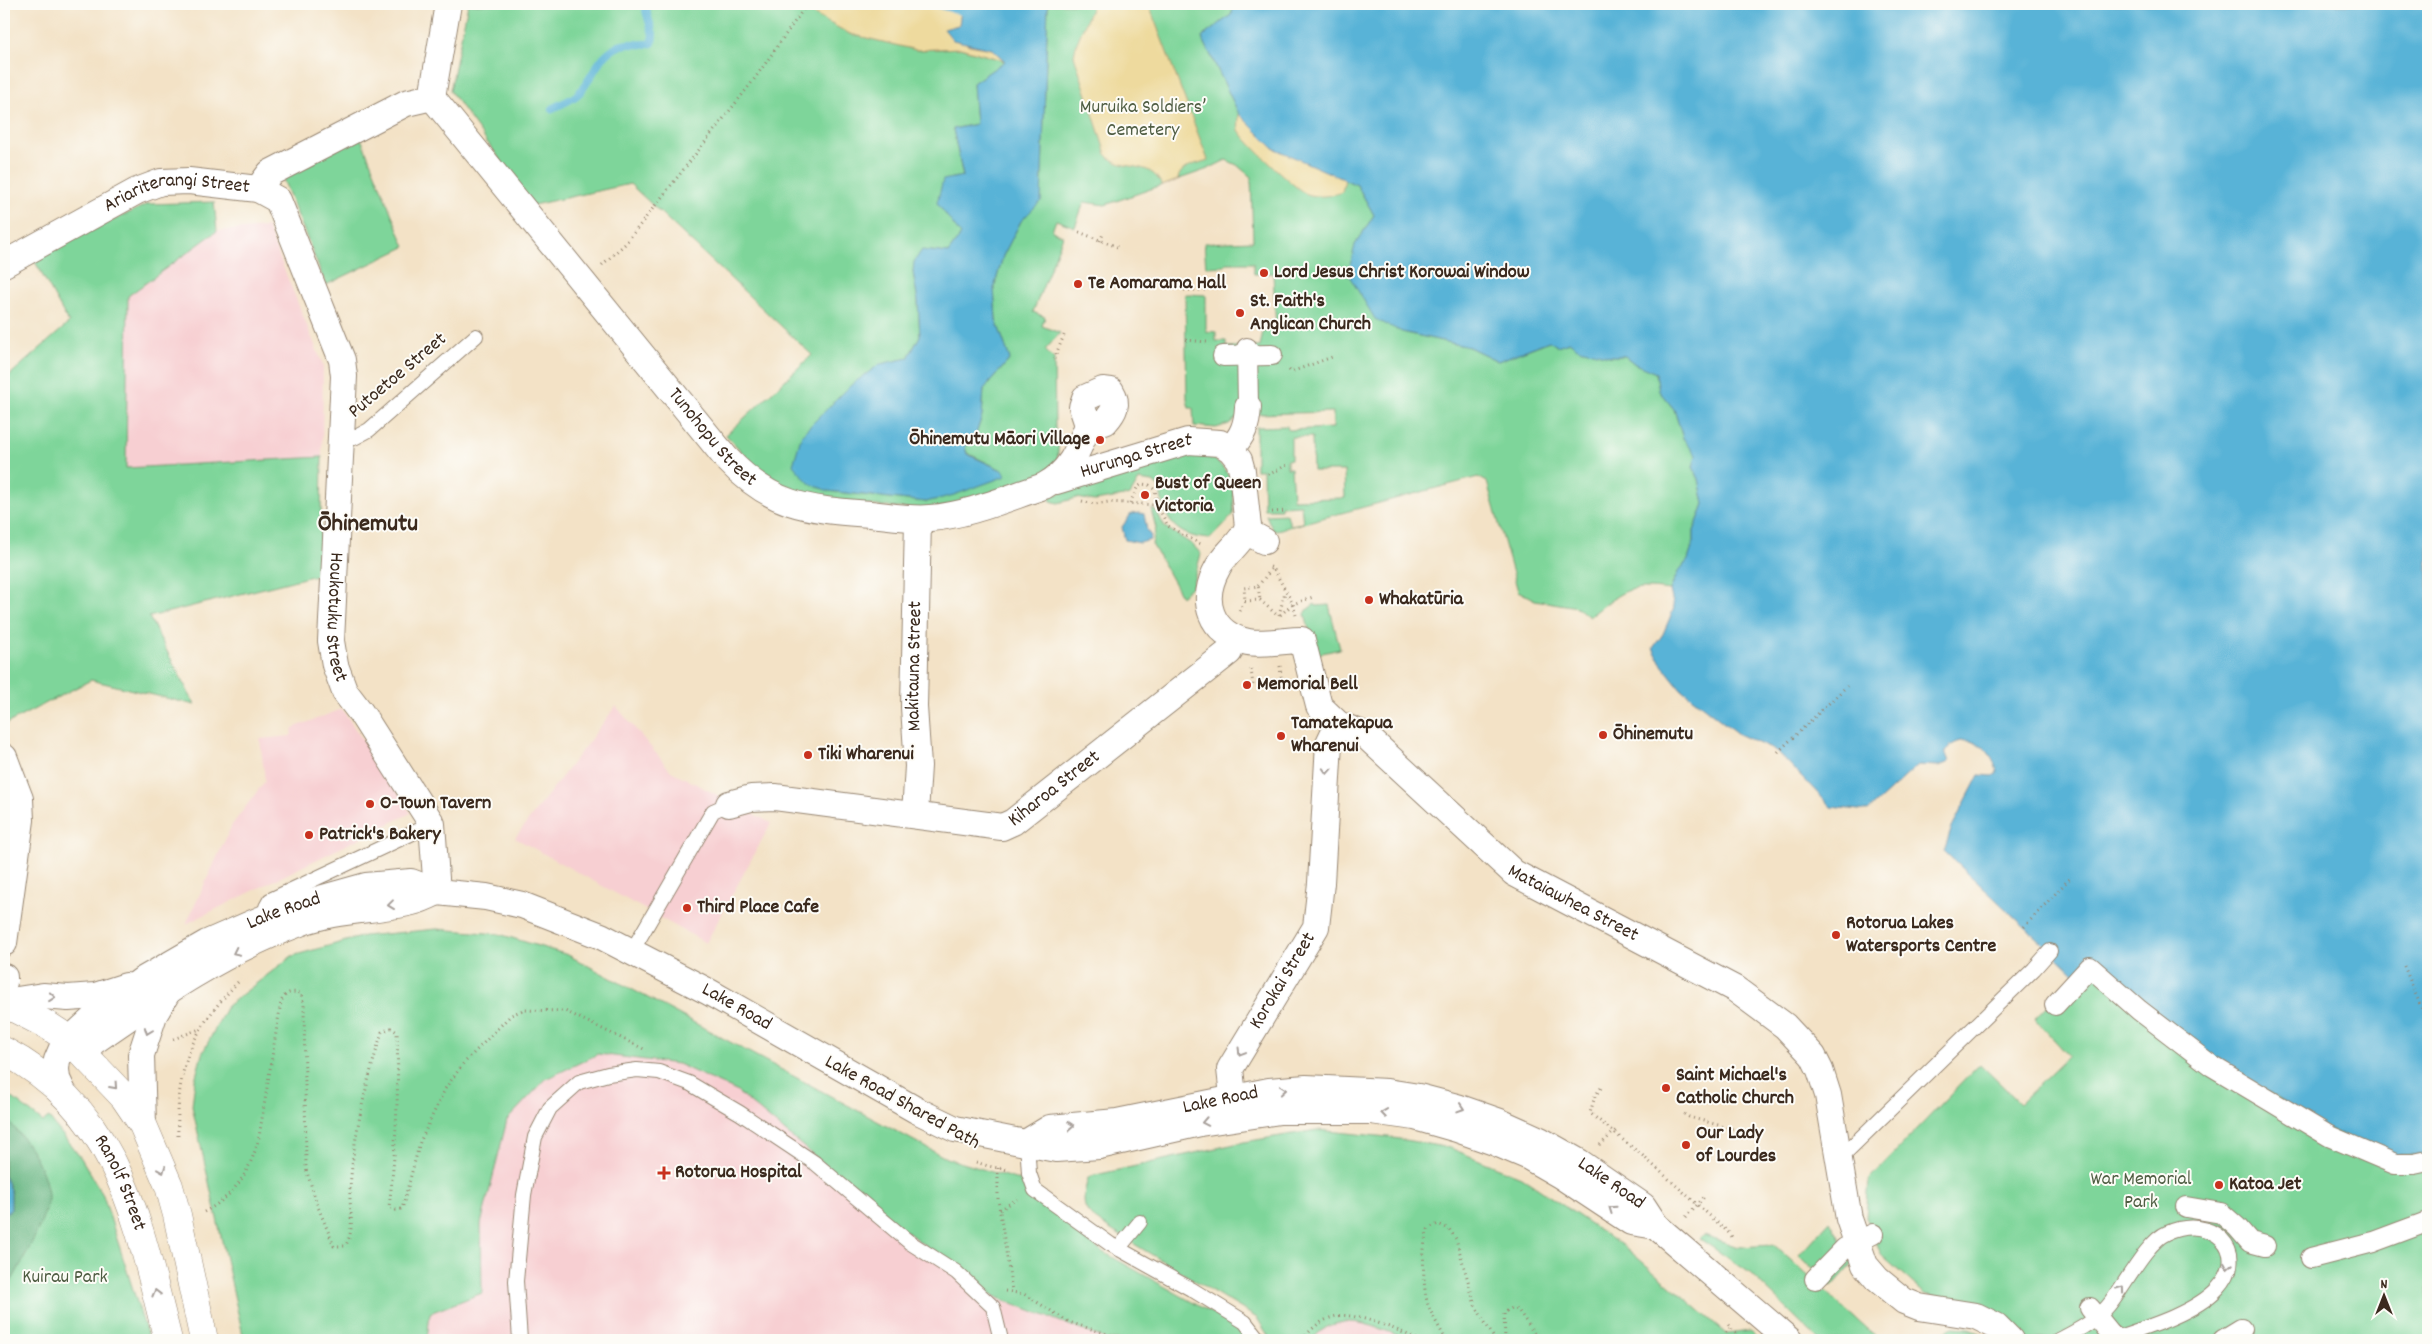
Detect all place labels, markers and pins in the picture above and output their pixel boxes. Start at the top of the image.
place label: Lord Jesus Christ Korowai Window [1274,259,1530,287]
marker: Lord Jesus Christ Korowai Window [1258,267,1270,279]
place label: Te Aomarama Hall [1088,270,1226,298]
marker: Te Aomarama Hall [1072,278,1084,290]
place label: St. Faith's Anglican Church [1250,288,1371,339]
marker: St. Faith's Anglican Church [1234,307,1246,319]
place label: Ōhinemutu Māori Village [909,426,1090,454]
marker: Ōhinemutu Māori Village [1094,434,1106,446]
place label: Bust of Queen Victoria [1155,470,1261,521]
marker: Bust of Queen Victoria [1139,489,1151,501]
place label: Whakatūria [1379,586,1464,614]
marker: Whakatūria [1363,594,1375,606]
place label: Memorial Bell [1257,671,1358,699]
marker: Memorial Bell [1241,679,1253,691]
place label: Tamatekapua Wharenui [1291,710,1393,761]
place label: Ōhinemutu [1613,721,1693,749]
marker: Ōhinemutu [1597,729,1609,741]
marker: Tamatekapua Wharenui [1275,730,1287,742]
place label: Tiki Wharenui [818,741,914,769]
marker: Tiki Wharenui [802,749,814,761]
place label: O-Town Tavern [380,790,491,818]
marker: O-Town Tavern [364,798,376,810]
place label: Patrick's Bakery [319,821,441,849]
marker: Patrick's Bakery [303,829,315,841]
place label: Third Place Cafe [697,894,819,922]
marker: Third Place Cafe [681,902,693,914]
place label: Rotorua Lakes Watersports Centre [1846,910,1997,961]
marker: Rotorua Lakes Watersports Centre [1830,929,1842,941]
place label: Saint Michael's Catholic Church [1676,1062,1794,1113]
marker: Saint Michael's Catholic Church [1660,1082,1672,1094]
place label: Our Lady of Lourdes [1696,1120,1776,1171]
marker: Our Lady of Lourdes [1680,1139,1692,1151]
place label: Rotorua Hospital [675,1159,802,1187]
marker: Rotorua Hospital [657,1166,671,1180]
place label: Katoa Jet [2229,1171,2302,1199]
marker: Katoa Jet [2213,1179,2225,1191]

